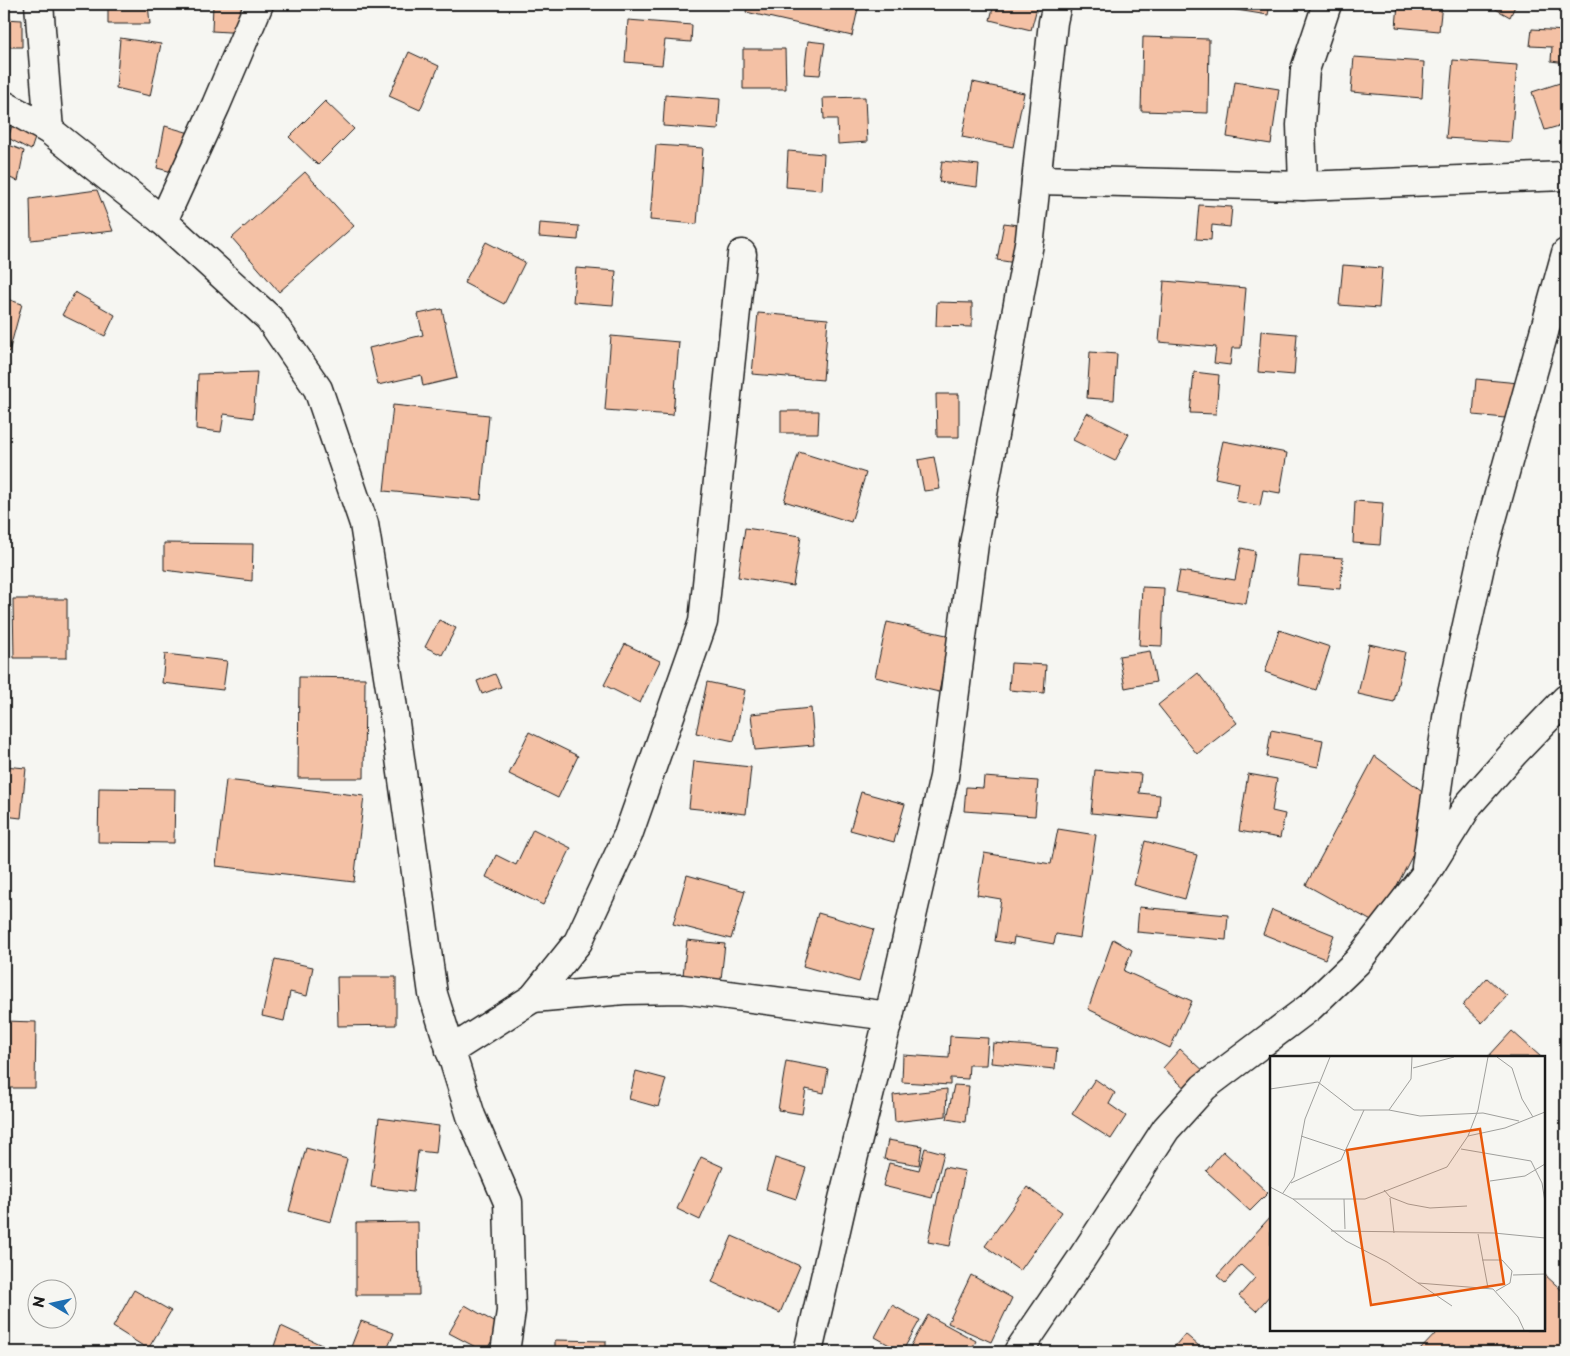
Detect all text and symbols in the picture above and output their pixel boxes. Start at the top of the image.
inset map [1270,1056,1545,1331]
north arrow [28,1278,78,1328]
text: N [27,1295,50,1309]

